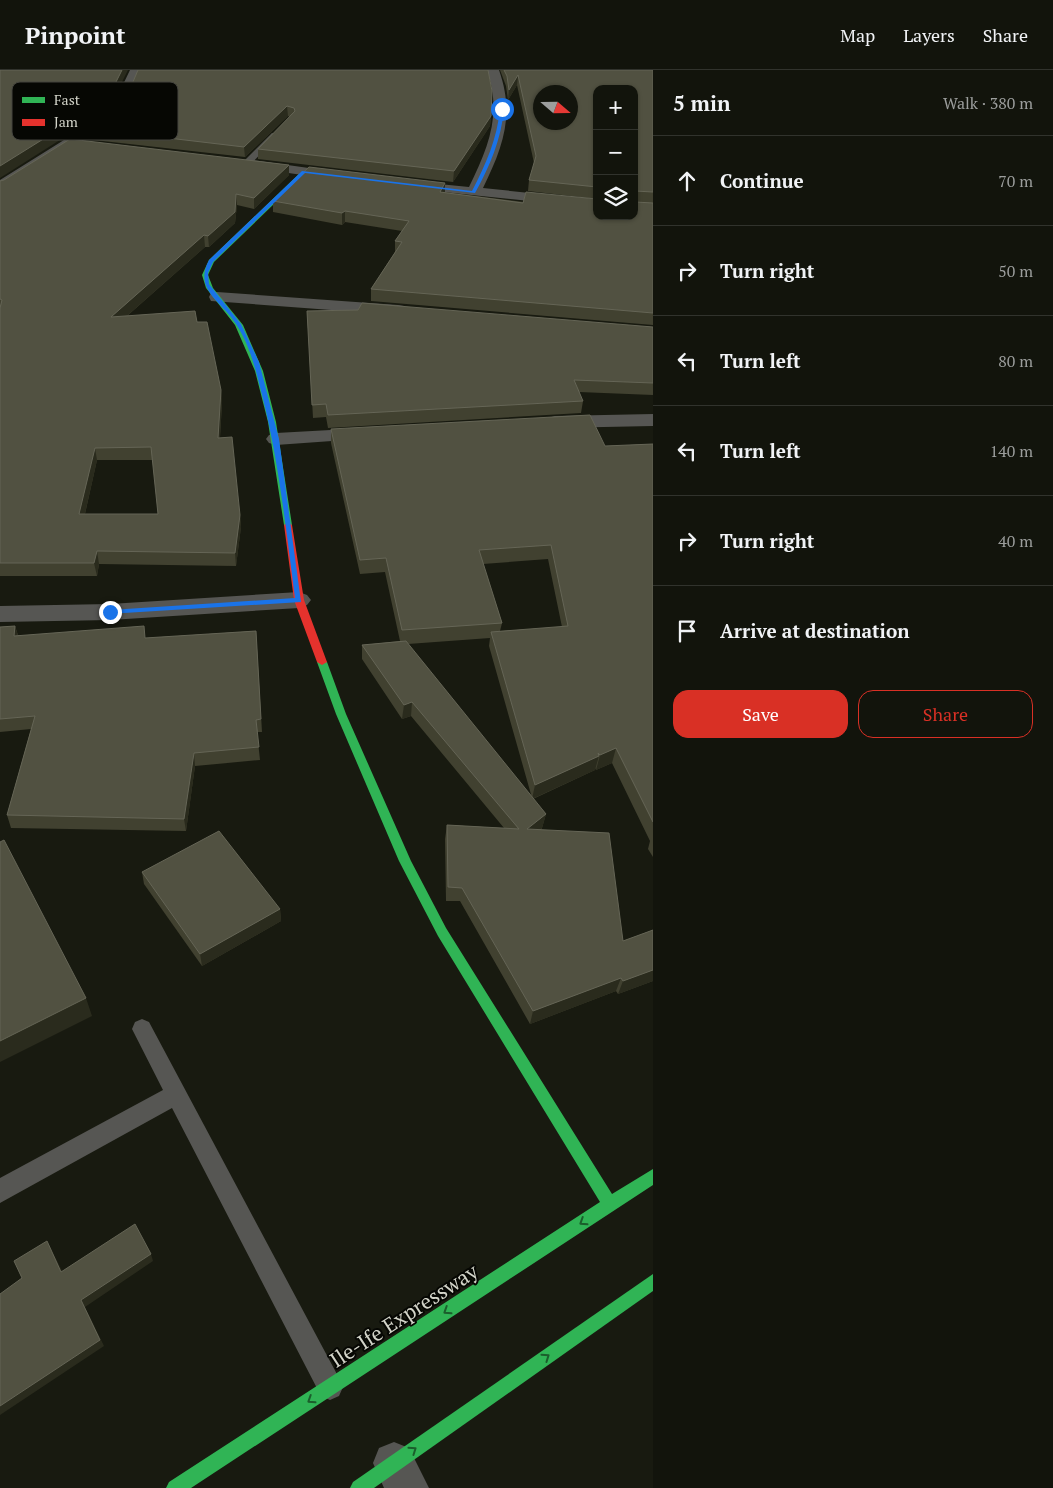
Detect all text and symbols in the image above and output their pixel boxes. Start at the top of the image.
text: Pinpoint [25,19,126,51]
text: Map [840,23,875,47]
text: Layers [903,23,955,47]
text: Share [983,23,1028,47]
legend [12,82,178,140]
north arrow [533,85,578,130]
map controls [593,85,638,220]
button: + [593,85,638,130]
text: 5 min [673,89,730,117]
text: Fast [54,90,81,109]
text: Walk · 380 m [943,92,1033,114]
route start [491,98,514,121]
text: Jam [54,112,78,131]
button: − [593,130,638,175]
icon: ahead [673,167,701,195]
text: Continue [720,168,804,193]
text: 70 m [998,170,1033,192]
button: layers [593,175,638,220]
icon: right [673,257,701,285]
text: Turn right [720,258,814,283]
text: 50 m [998,260,1033,282]
icon: left [673,347,701,375]
text: Turn left [720,348,801,373]
text: 80 m [998,350,1033,372]
icon: left [673,437,701,465]
text: Turn left [720,438,801,463]
text: 140 m [990,440,1033,462]
icon: right [673,527,701,555]
text: Turn right [720,528,814,553]
text: 40 m [998,530,1033,552]
route end [99,601,122,624]
icon: arrive [673,617,701,645]
text: Arrive at destination [720,618,909,643]
button: Save [673,690,848,738]
button: Share [858,690,1033,738]
one-way arrow [579,1216,588,1226]
street label: Ile-Ife Expressway [324,1257,483,1374]
one-way arrow [443,1305,452,1314]
one-way arrow [541,1354,550,1363]
one-way arrow [307,1393,316,1403]
one-way arrow [407,1447,417,1456]

